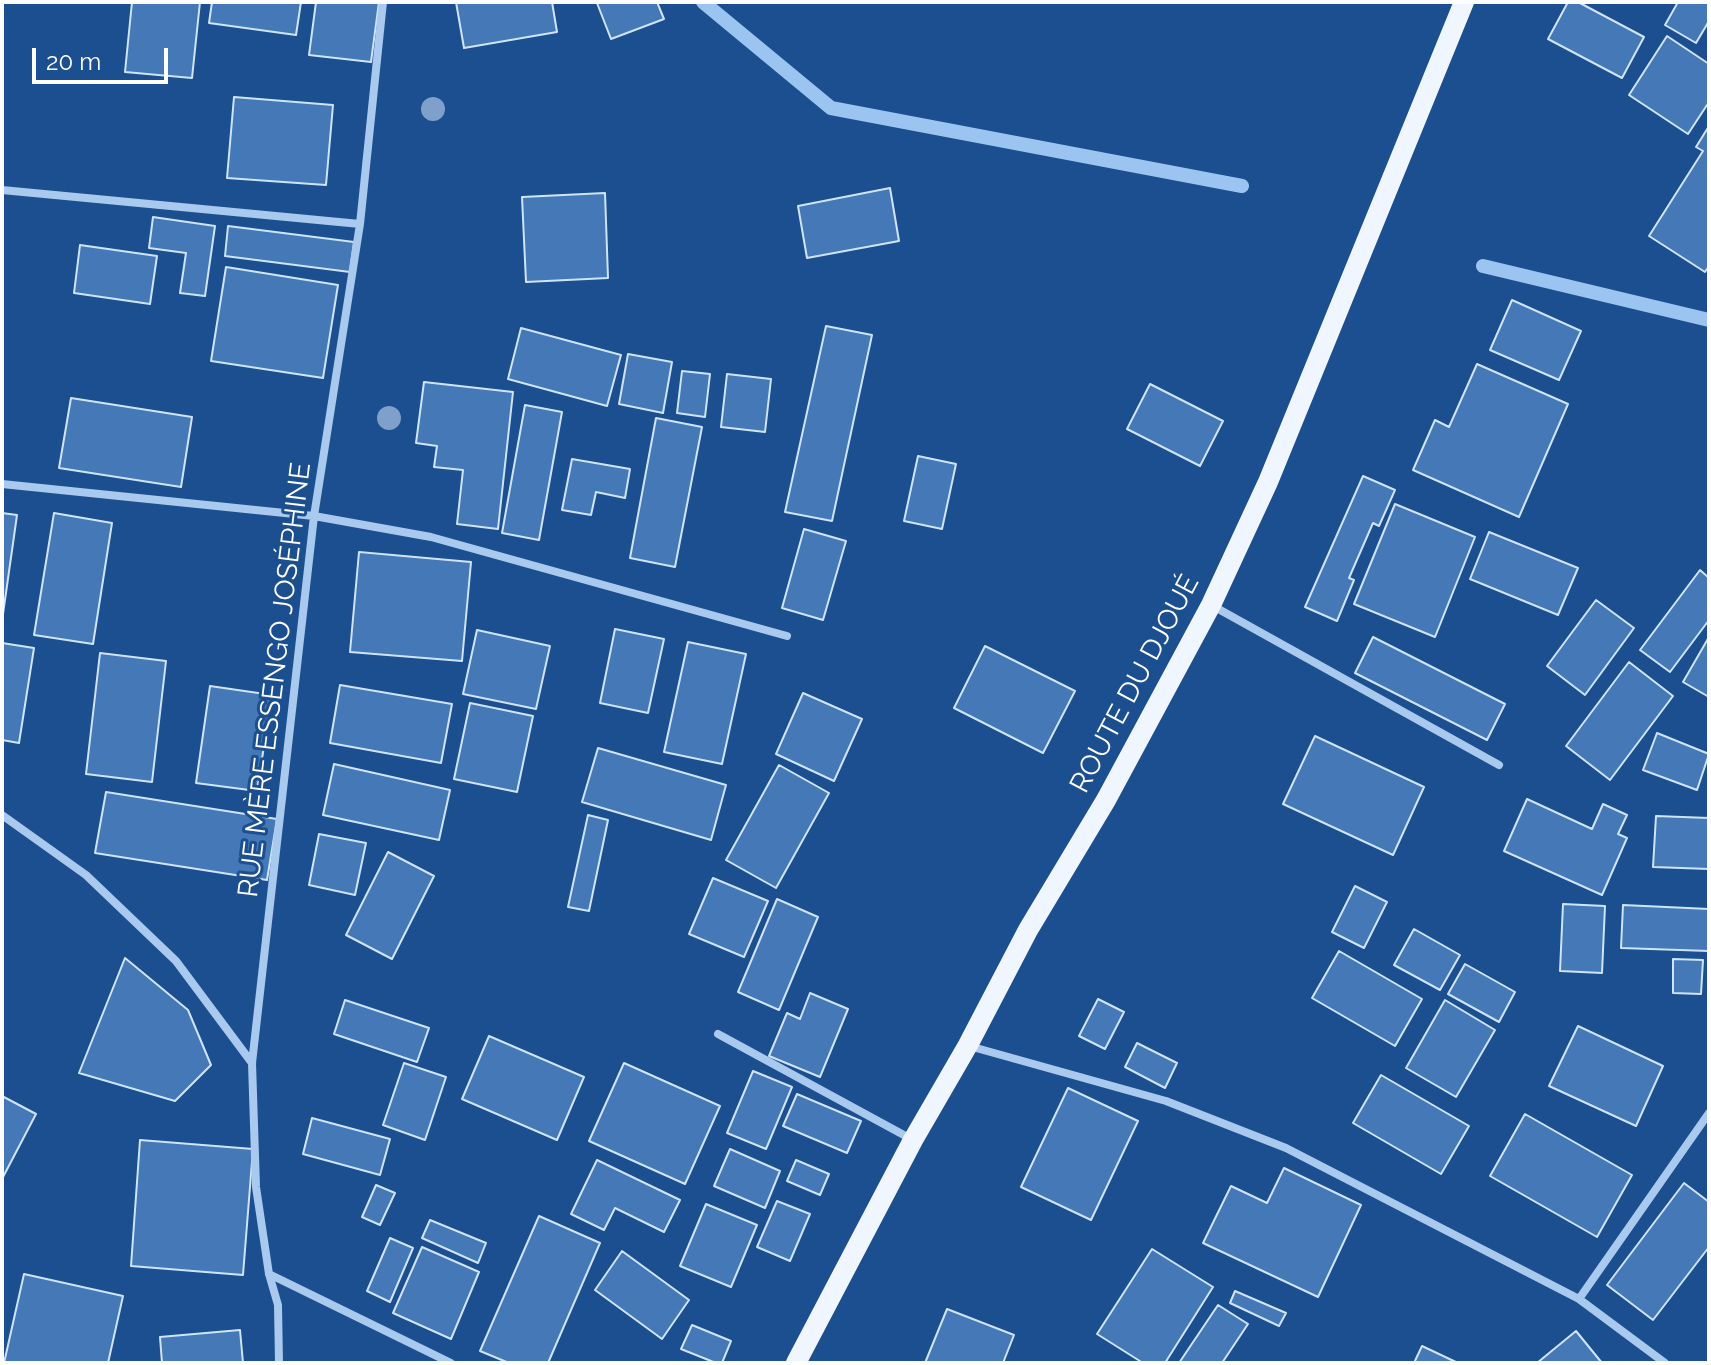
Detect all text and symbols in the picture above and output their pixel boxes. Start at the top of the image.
scale bar [36,32,172,82]
text: 20 m [46,47,101,76]
street label: RUE MÈRE ESSENGO JOSÉPHINE [232,461,318,899]
street label: ROUTE DU DJOUÉ [1063,569,1207,799]

